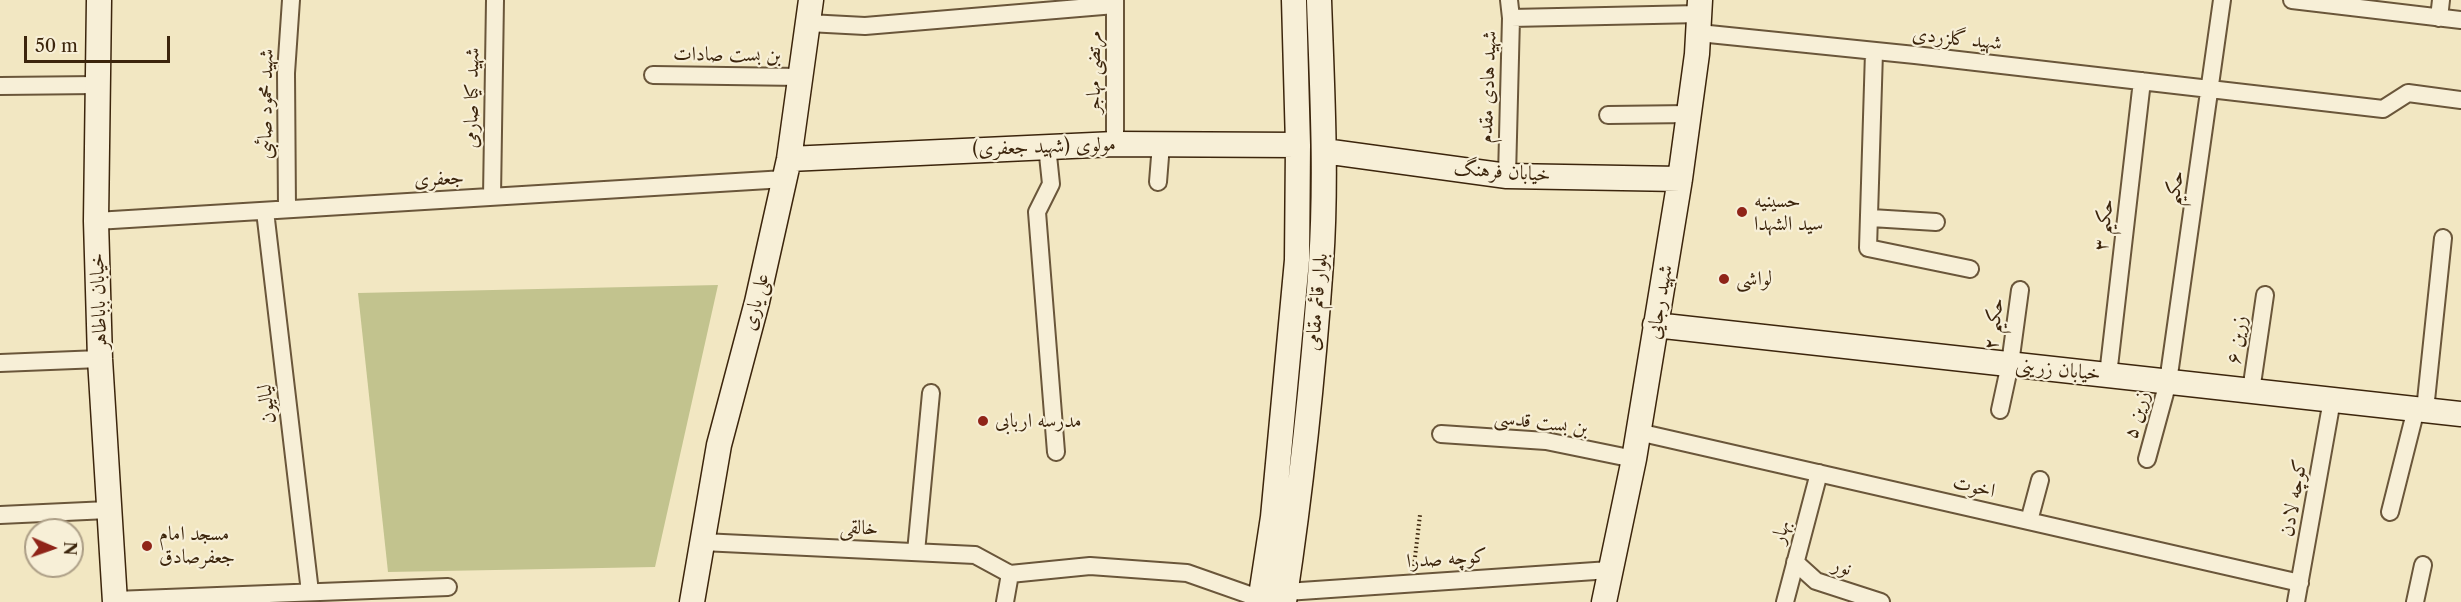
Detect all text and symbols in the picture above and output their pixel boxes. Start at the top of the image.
street label: شهید گلزردی [1911,22,2003,56]
scale bar [27,24,172,62]
street label: شهید هادی مقدم [1474,30,1502,144]
street label: مرتضی مهاجر [1082,31,1106,113]
text: 50 m [35,35,78,57]
street label: بن بست صادات [673,42,781,68]
street label: شهید کیا صارمی [459,47,485,149]
street label: شهید محمود صائبی [253,49,279,159]
street label: مولوی (شهید جعفری) [972,133,1116,161]
street label: خیابان فرهنگ [1453,157,1551,187]
street label: جعفری [413,166,465,192]
street label: حکیم [2161,169,2189,207]
place label: حسینیه سید الشهدا [1754,189,1823,236]
street label: حکیم ۳ [2089,198,2119,252]
marker: حسینیه سید الشهدا [1735,205,1749,219]
street label: خیابان باباطاهر [85,252,113,350]
street label: بلوار قائم مقامی [1301,252,1333,352]
street label: شهید رجایی [1642,263,1678,341]
place label: لواشی [1736,267,1772,291]
street label: علی یاری [737,271,775,333]
marker: لواشی [1717,272,1731,286]
street label: حکیم ۲ [1979,297,2009,351]
street label: زرین ۶ [2222,314,2252,366]
street label: خیابان زرینی [2014,354,2102,386]
street label: لیالیون [253,383,281,425]
street label: زرین ۵ [2119,388,2155,442]
street label: بن بست قدسی [1493,405,1589,441]
place label: مدرسه اربابی [995,409,1081,433]
marker: مدرسه اربابی [976,414,990,428]
street label: کوچه لادن [2275,457,2313,539]
street label: اخوت [1950,470,1998,504]
street label: خالقی [839,515,879,541]
north arrow [24,518,84,578]
street label: بهار [1766,518,1796,546]
place label: مسجد امام جعفرصادق [159,522,235,569]
marker: مسجد امام جعفرصادق [140,539,154,553]
text: N [60,541,80,556]
street label: کوچه صدرا [1406,544,1488,574]
street label: نور [1829,553,1855,581]

